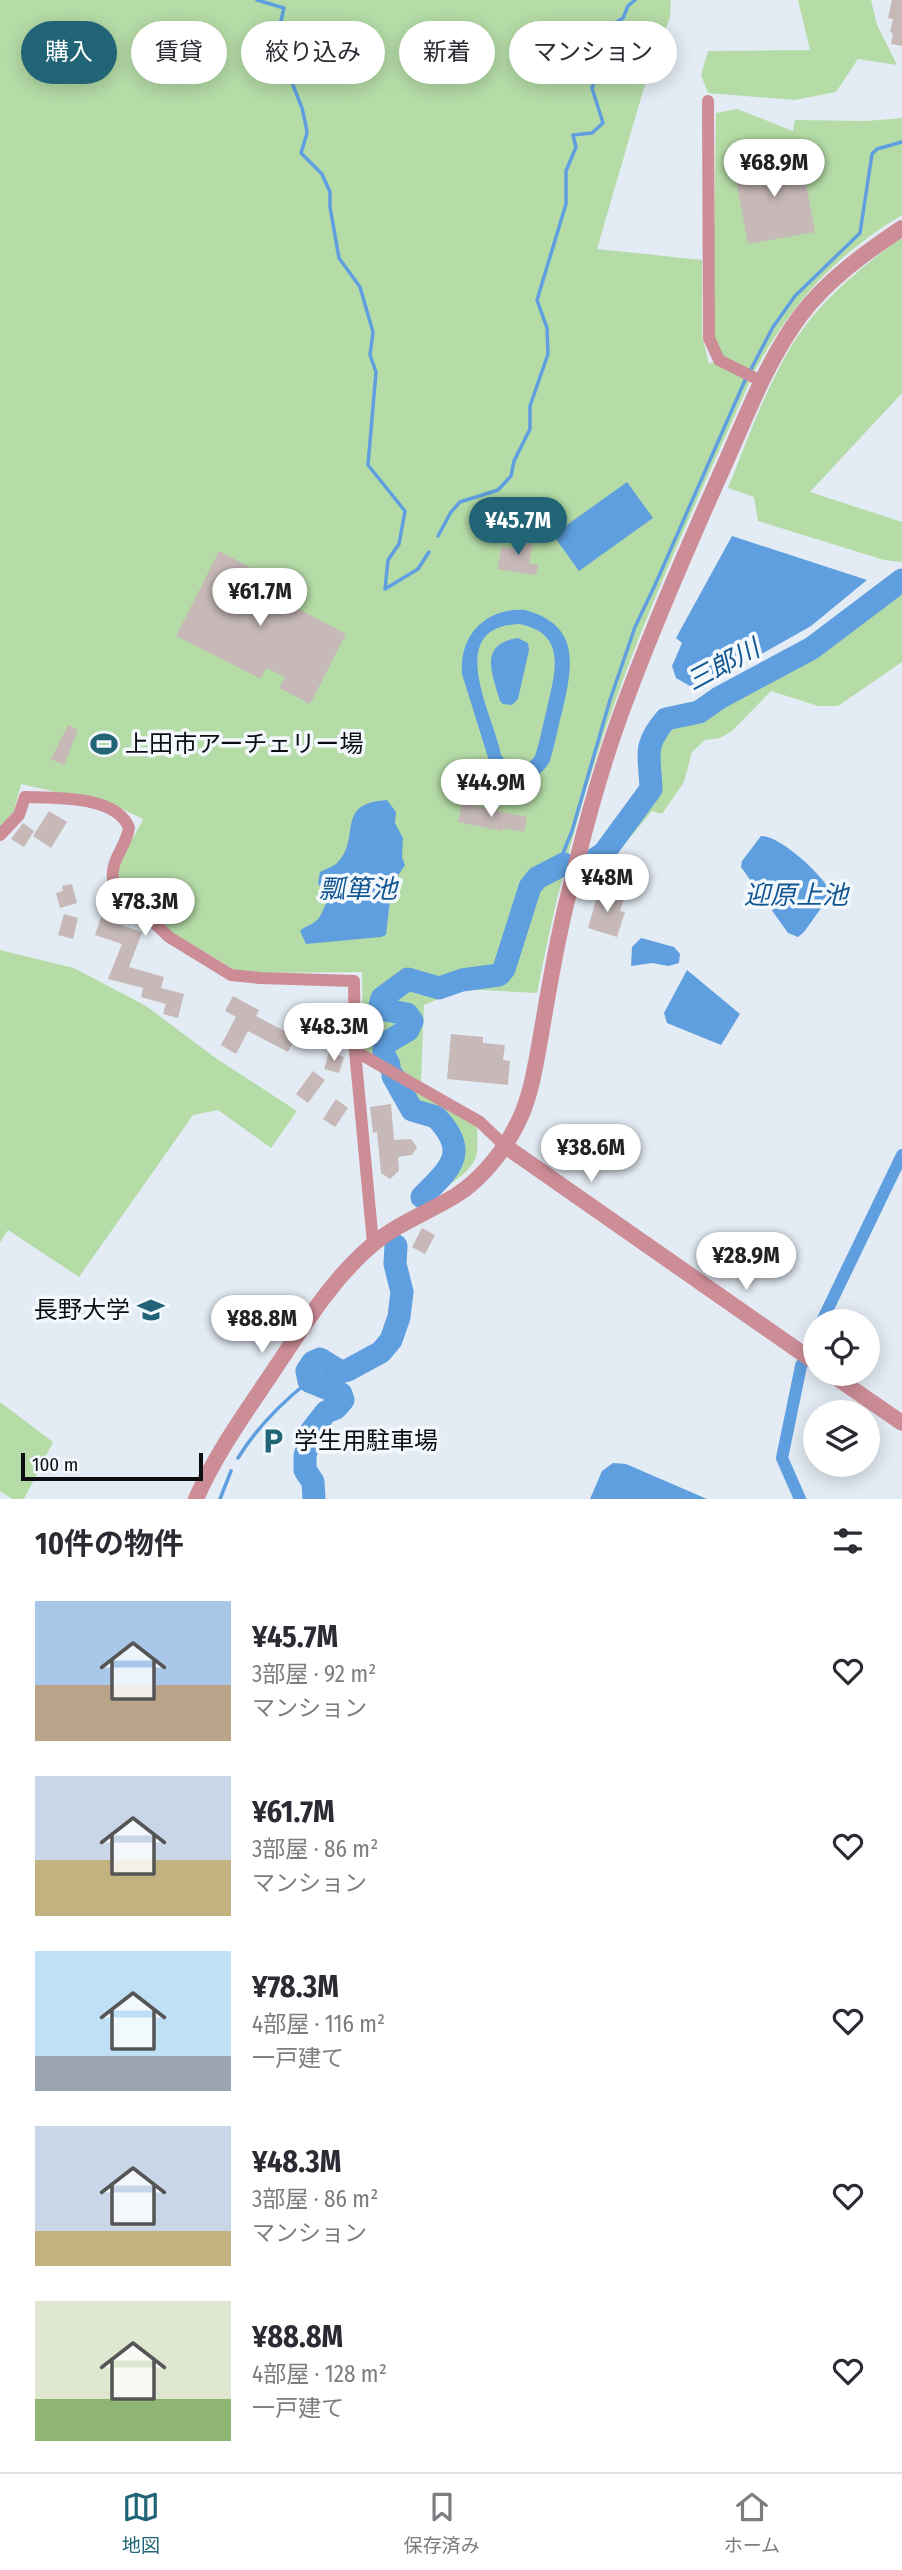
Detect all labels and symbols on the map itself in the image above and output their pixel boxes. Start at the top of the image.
pin: ¥68.9M [717,140,831,199]
pin: ¥45.7M [461,498,575,557]
pin: ¥61.7M [203,568,317,628]
water label: 三郎川 [681,632,767,697]
sports icon: 上田市アーチェリー場 [89,729,119,759]
place label: 上田市アーチェリー場 [125,730,364,758]
pin: ¥44.9M [434,760,548,819]
pin: ¥48M [566,855,648,914]
water label: 瓢箪池 [319,874,400,905]
pin: ¥78.3M [88,878,202,938]
water label: 迎原上池 [744,880,851,911]
pin: ¥48.3M [277,1004,391,1063]
pin: ¥38.6M [534,1124,648,1184]
pin: ¥28.9M [689,1232,803,1292]
school or university icon: 長野大学 [136,1295,166,1325]
place label: 長野大学 [34,1296,130,1324]
pin: ¥88.8M [205,1296,319,1355]
parking icon: 学生用駐車場 [258,1426,288,1456]
place label: 学生用駐車場 [294,1427,438,1455]
scale bar [21,1450,203,1482]

